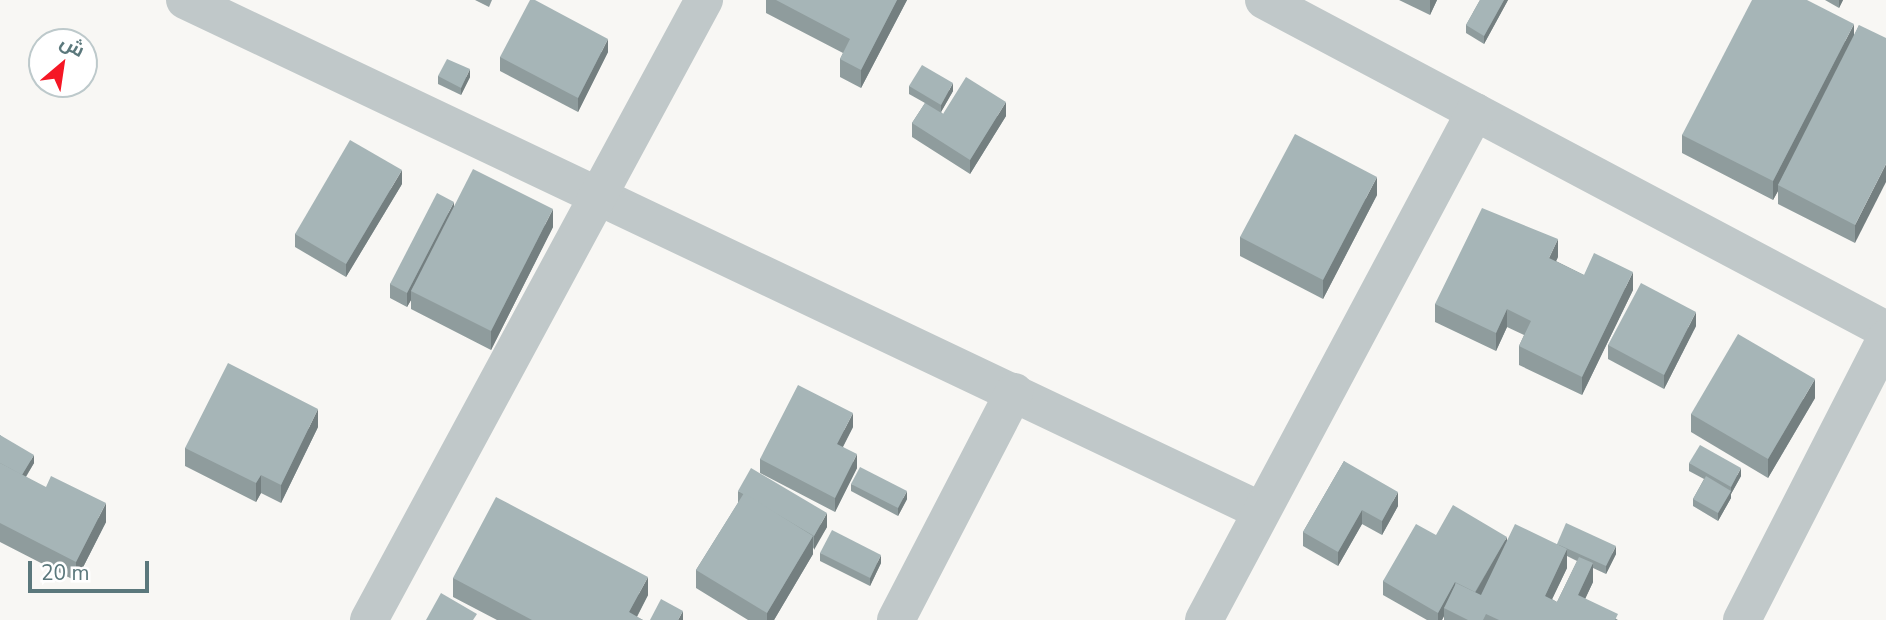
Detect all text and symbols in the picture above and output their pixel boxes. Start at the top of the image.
north arrow [28,28,98,98]
text: ش [55,29,89,64]
scale bar [32,546,152,590]
text: 20 m [41,559,90,587]

